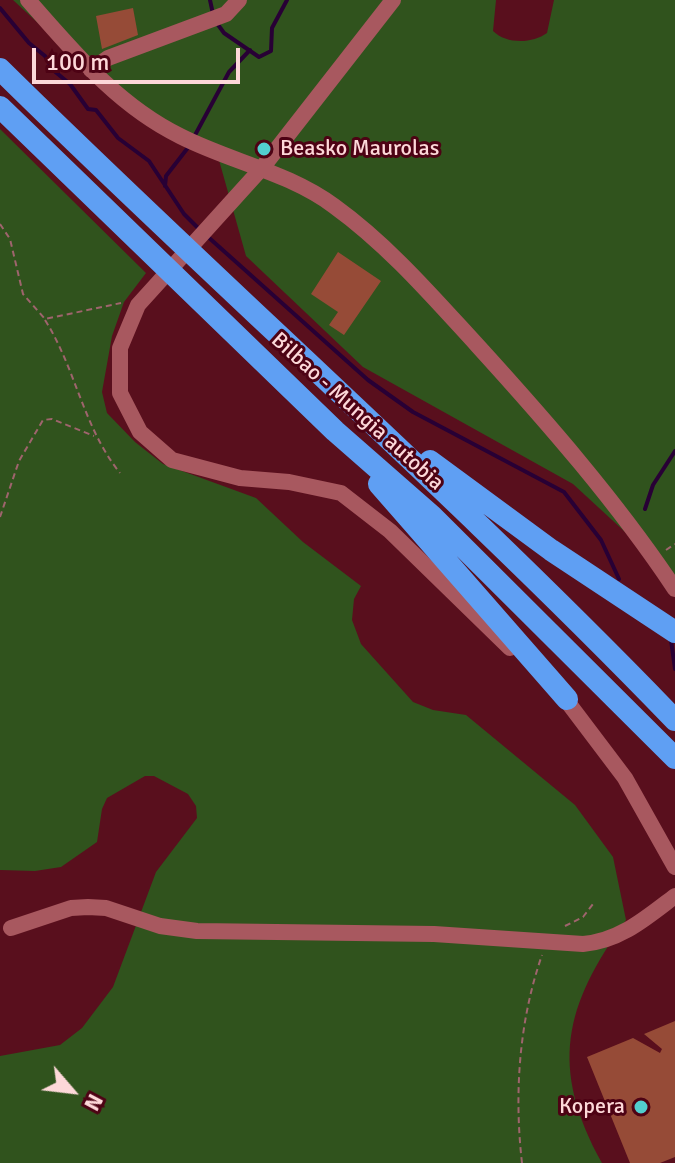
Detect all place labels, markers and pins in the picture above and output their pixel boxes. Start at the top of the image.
place label: Beasko Maurolas [280,136,439,162]
marker: Beasko Maurolas [255,140,273,158]
place label: Kopera [559,1094,625,1120]
marker: Kopera [632,1098,650,1116]

